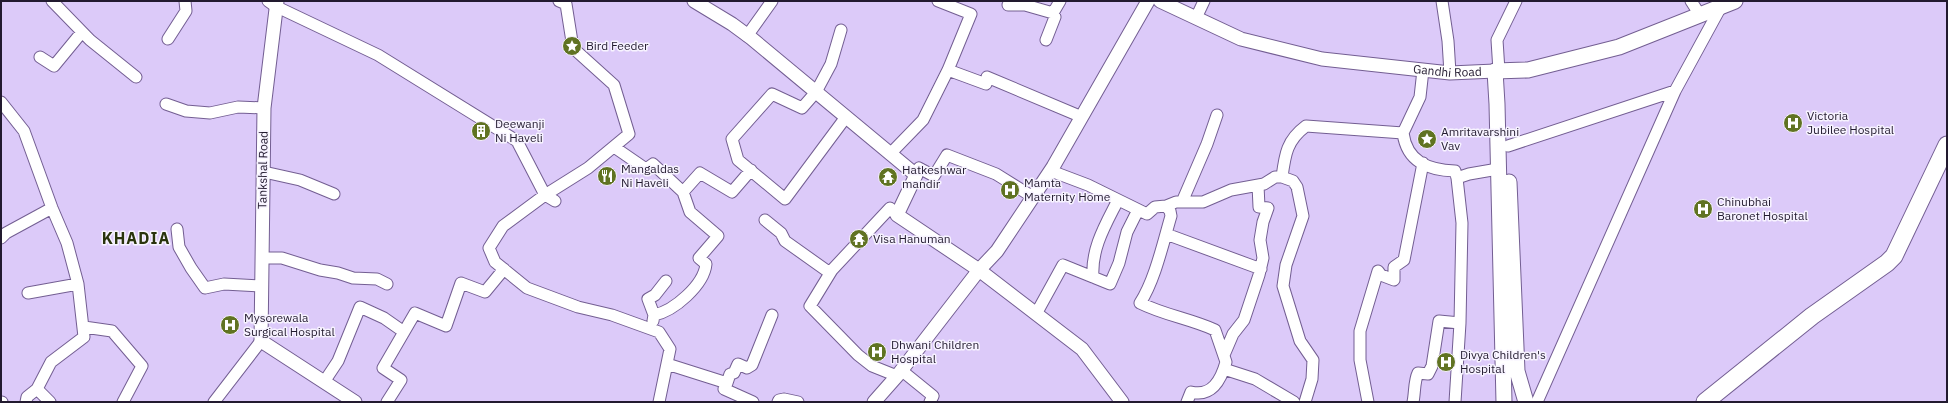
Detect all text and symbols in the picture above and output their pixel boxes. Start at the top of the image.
place icon: Bird Feeder [561,35,583,57]
place label: Bird Feeder [586,38,649,53]
street label: Gandhi Road [1412,61,1482,80]
place label: Victoria Jubilee Hospital [1807,108,1894,137]
hospital icon: Victoria Jubilee Hospital [1782,112,1804,134]
place label: Deewanji Ni Haveli [495,116,545,145]
building icon: Deewanji Ni Haveli [470,120,492,142]
place label: Amritavarshini Vav [1441,124,1519,153]
place icon: Amritavarshini Vav [1416,128,1438,150]
street label: Tankshal Road [254,131,271,209]
place label: Mangaldas Ni Haveli [621,161,679,190]
place label: Hatkeshwar mandir [902,162,967,191]
restaurant icon: Mangaldas Ni Haveli [596,165,618,187]
temple icon: Hatkeshwar mandir [877,166,899,188]
place label: Mamta Maternity Home [1024,175,1111,204]
hospital icon: Mamta Maternity Home [999,179,1021,201]
place label: Chinubhai Baronet Hospital [1717,194,1808,223]
hospital icon: Chinubhai Baronet Hospital [1692,198,1714,220]
district label: KHADIA [102,228,170,248]
temple icon: Visa Hanuman [848,228,870,250]
place label: Visa Hanuman [873,231,951,246]
place label: Mysorewala Surgical Hospital [244,310,335,339]
hospital icon: Mysorewala Surgical Hospital [219,314,241,336]
place label: Dhwani Children Hospital [891,337,979,366]
hospital icon: Dhwani Children Hospital [866,341,888,363]
place label: Divya Children's Hospital [1460,347,1546,376]
hospital icon: Divya Children's Hospital [1435,351,1457,373]

